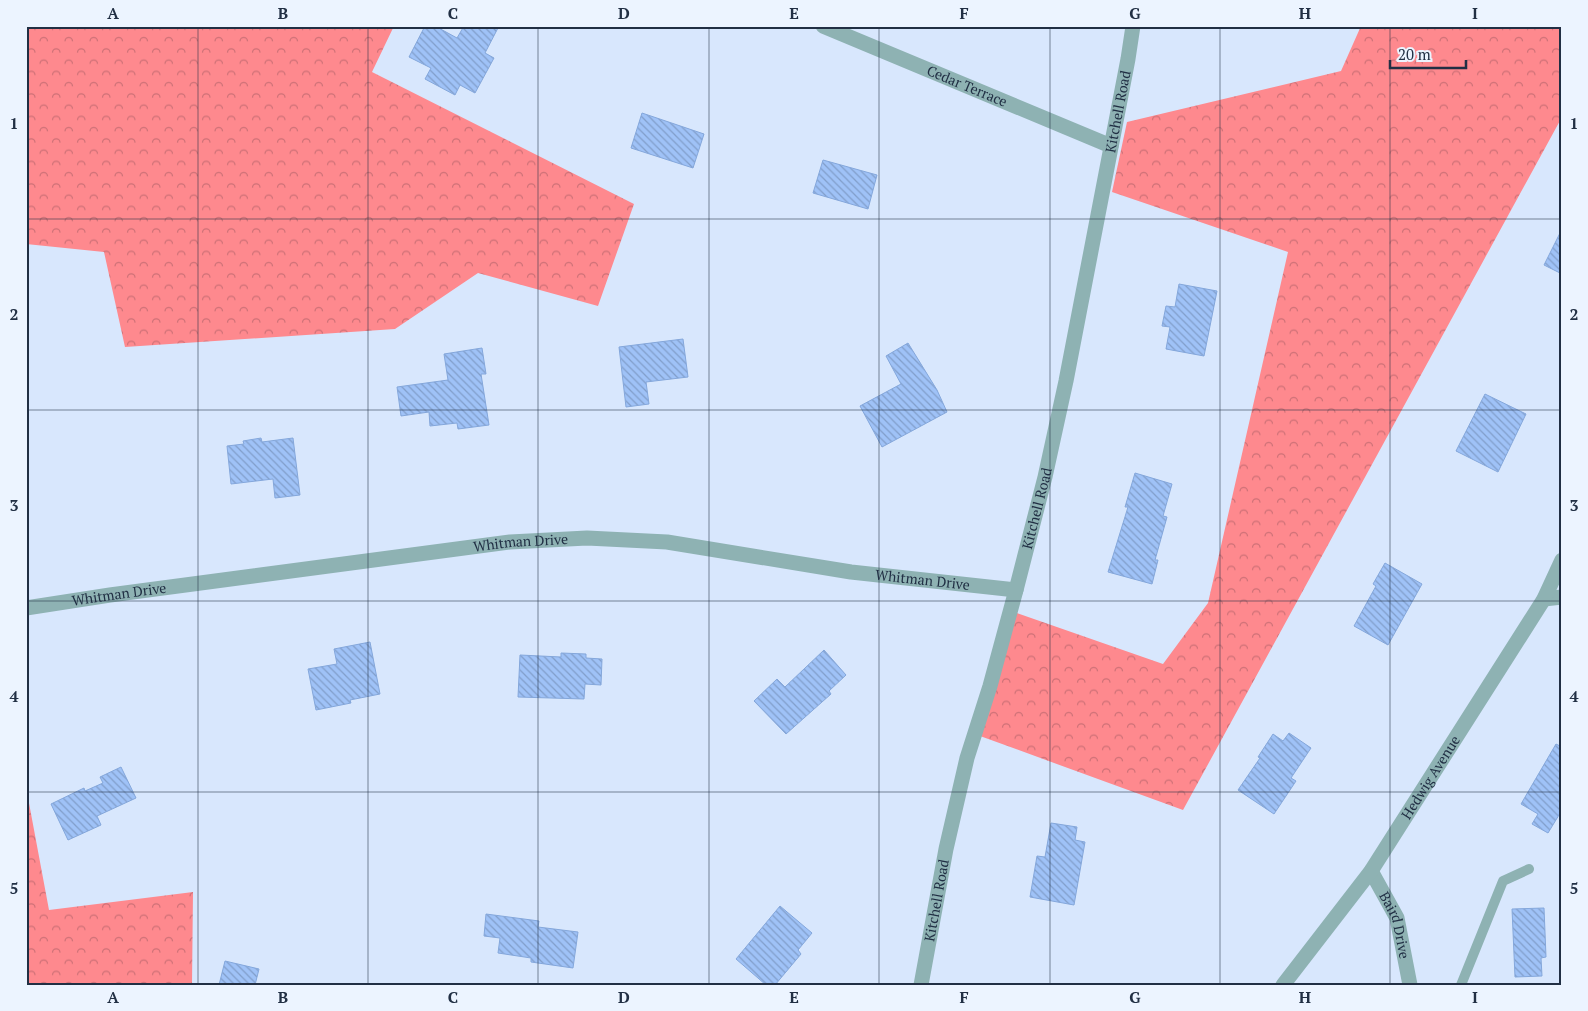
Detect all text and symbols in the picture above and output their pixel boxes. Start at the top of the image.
text: A [107,2,119,24]
text: B [278,2,288,24]
text: C [448,2,458,24]
text: D [618,2,630,24]
text: E [789,2,799,24]
text: F [959,2,969,24]
text: G [1129,2,1141,24]
text: H [1299,2,1311,24]
text: I [1472,2,1478,24]
scale bar [1390,38,1467,70]
text: 20 m [1398,44,1431,64]
street label: Cedar Terrace [924,60,1010,111]
street label: Kitchell Road [1100,69,1135,154]
text: 1 [9,112,19,134]
text: 1 [1569,112,1579,134]
text: 2 [9,303,19,325]
text: 2 [1569,303,1579,325]
street label: Kitchell Road [1017,466,1056,551]
text: 3 [9,494,19,516]
text: 3 [1569,494,1579,516]
street label: Whitman Drive [472,529,568,556]
street label: Whitman Drive [874,565,971,594]
street label: Whitman Drive [70,578,167,610]
text: 4 [9,685,19,707]
text: 4 [1569,685,1579,707]
street label: Hedwig Avenue [1396,732,1464,823]
street label: Kitchell Road [919,857,953,943]
text: 5 [9,877,19,899]
text: 5 [1569,877,1579,899]
street label: Baird Drive [1375,888,1415,960]
text: A [107,986,119,1008]
text: B [278,986,288,1008]
text: C [448,986,458,1008]
text: D [618,986,630,1008]
text: E [789,986,799,1008]
text: F [959,986,969,1008]
text: G [1129,986,1141,1008]
text: H [1299,986,1311,1008]
text: I [1472,986,1478,1008]

